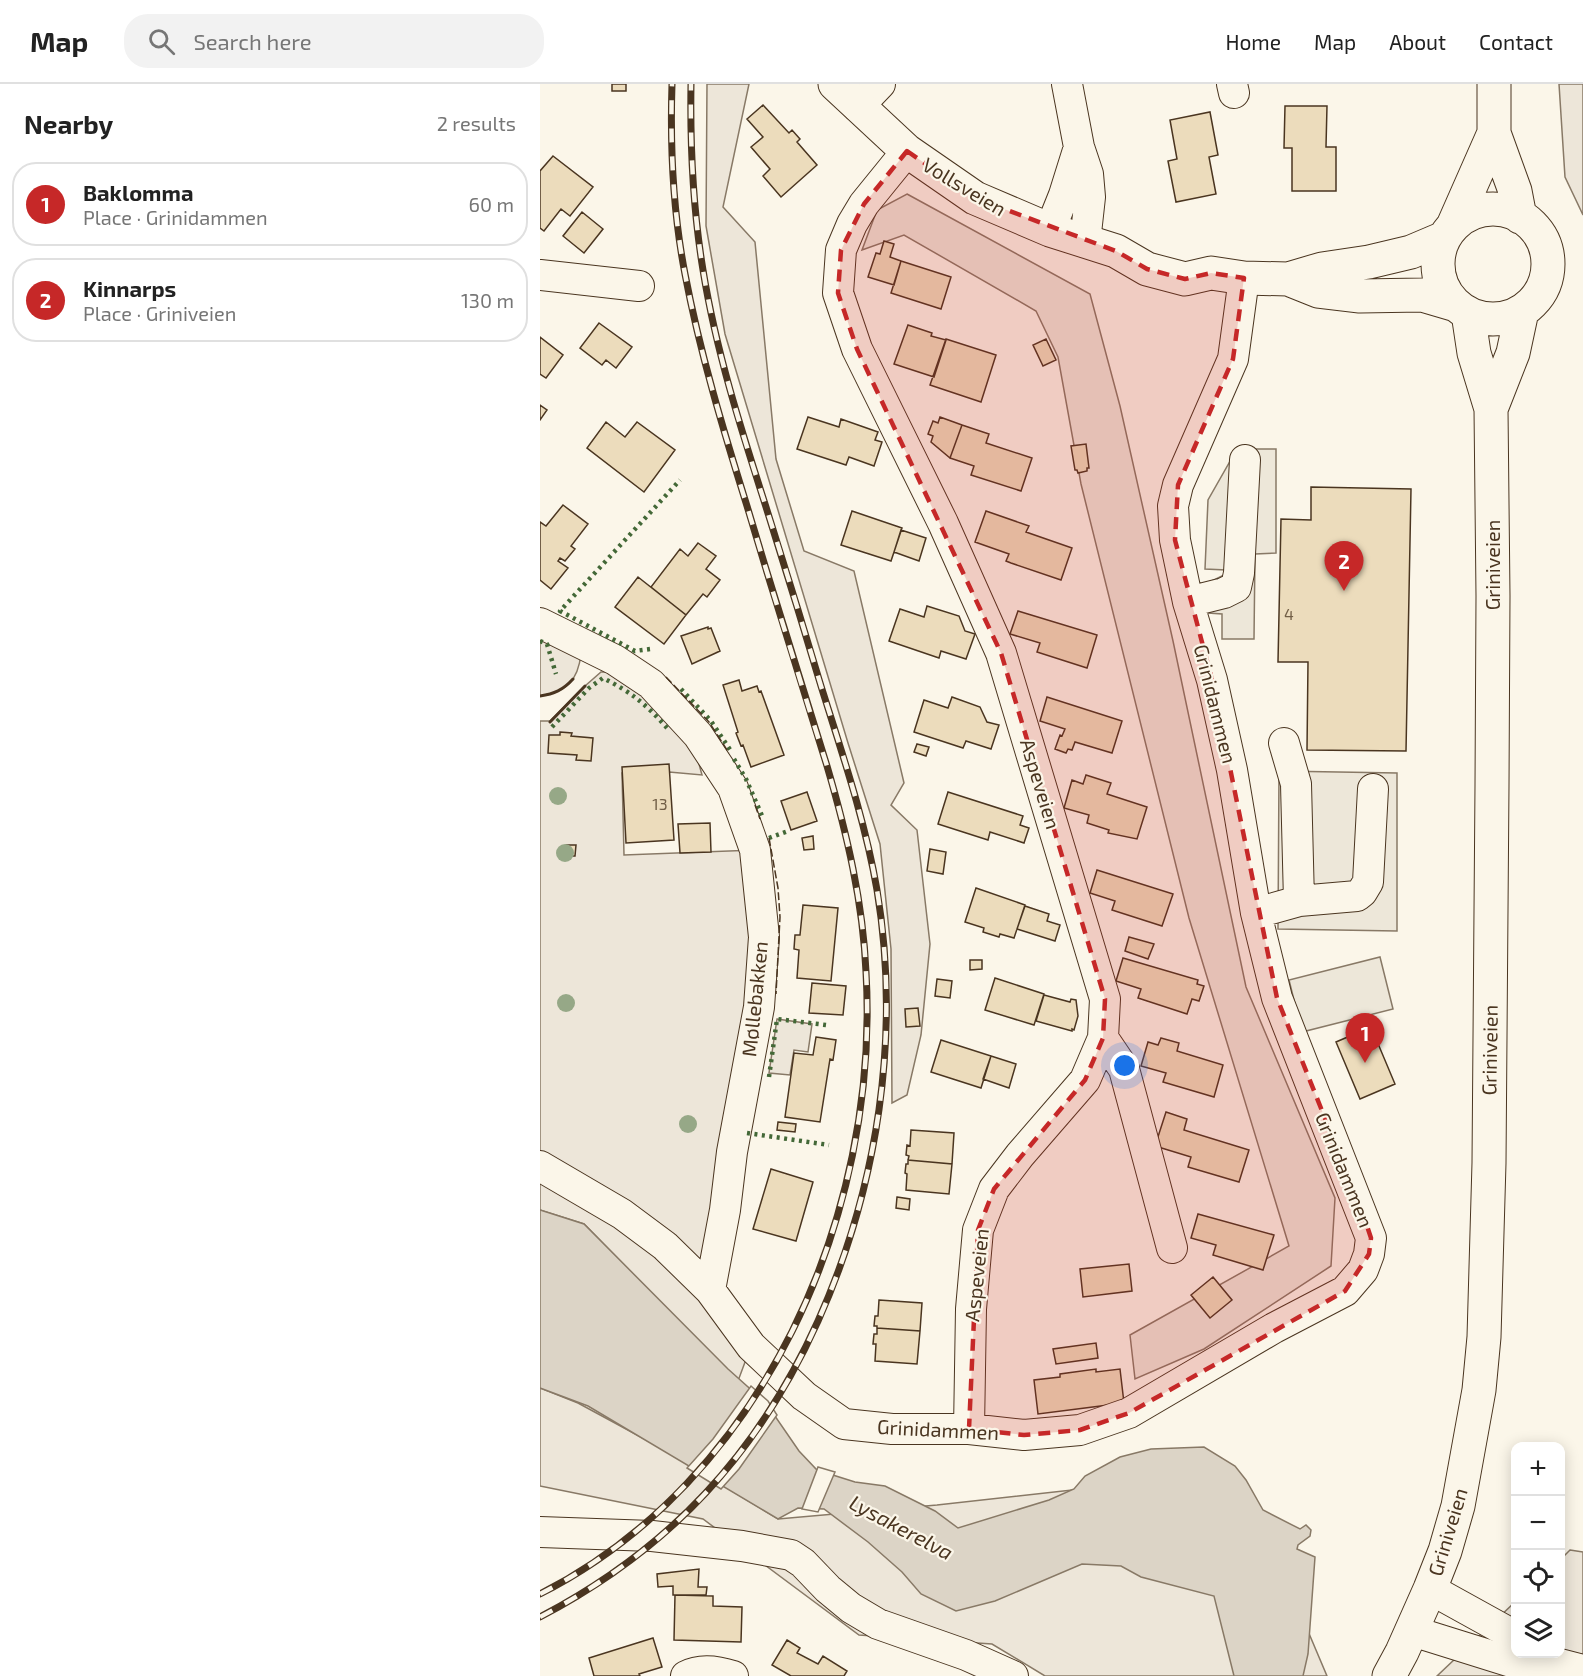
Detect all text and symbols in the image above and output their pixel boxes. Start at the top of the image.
search box [124,14,544,68]
text: Map [30,24,88,58]
icon: search [145,25,178,58]
text: Search here [193,28,312,54]
text: Home [1225,29,1281,54]
text: Map [1314,29,1356,54]
text: About [1389,29,1446,54]
text: Contact [1479,29,1553,54]
text: Nearby [24,108,113,139]
text: 2 results [437,111,516,135]
street label: Vollsveien [918,152,1011,220]
text: Baklomma [83,179,193,205]
text: 1 [41,192,50,216]
text: 60 m [469,192,514,216]
text: Place · Grinidammen [83,205,268,229]
text: Kinnarps [83,275,176,301]
text: 2 [40,288,51,312]
text: 130 m [461,288,514,312]
text: Place · Griniveien [83,301,236,325]
street label: Griniveien [1480,520,1504,610]
pin: 2 [1324,542,1364,591]
house number: 4 [1284,604,1294,623]
street label: Grinidammen [1190,642,1242,766]
street label: Aspeveien [1016,736,1066,832]
house number: 13 [652,794,668,813]
street label: Møllebakken [736,940,772,1058]
street label: Griniveien [1476,1004,1502,1096]
pin: 1 [1346,1014,1384,1063]
your location [1110,1051,1139,1080]
street label: Grinidammen [1311,1109,1379,1231]
street label: Aspeveien [959,1227,993,1323]
street label: Grinidammen [877,1414,1000,1444]
map controls [1511,1442,1565,1658]
button: + [1511,1442,1565,1496]
street label: Griniveien [1422,1485,1472,1579]
water label: Lysakerelva [845,1489,958,1565]
button: − [1511,1496,1565,1550]
button: locate [1511,1550,1565,1604]
button: layers [1511,1604,1565,1658]

